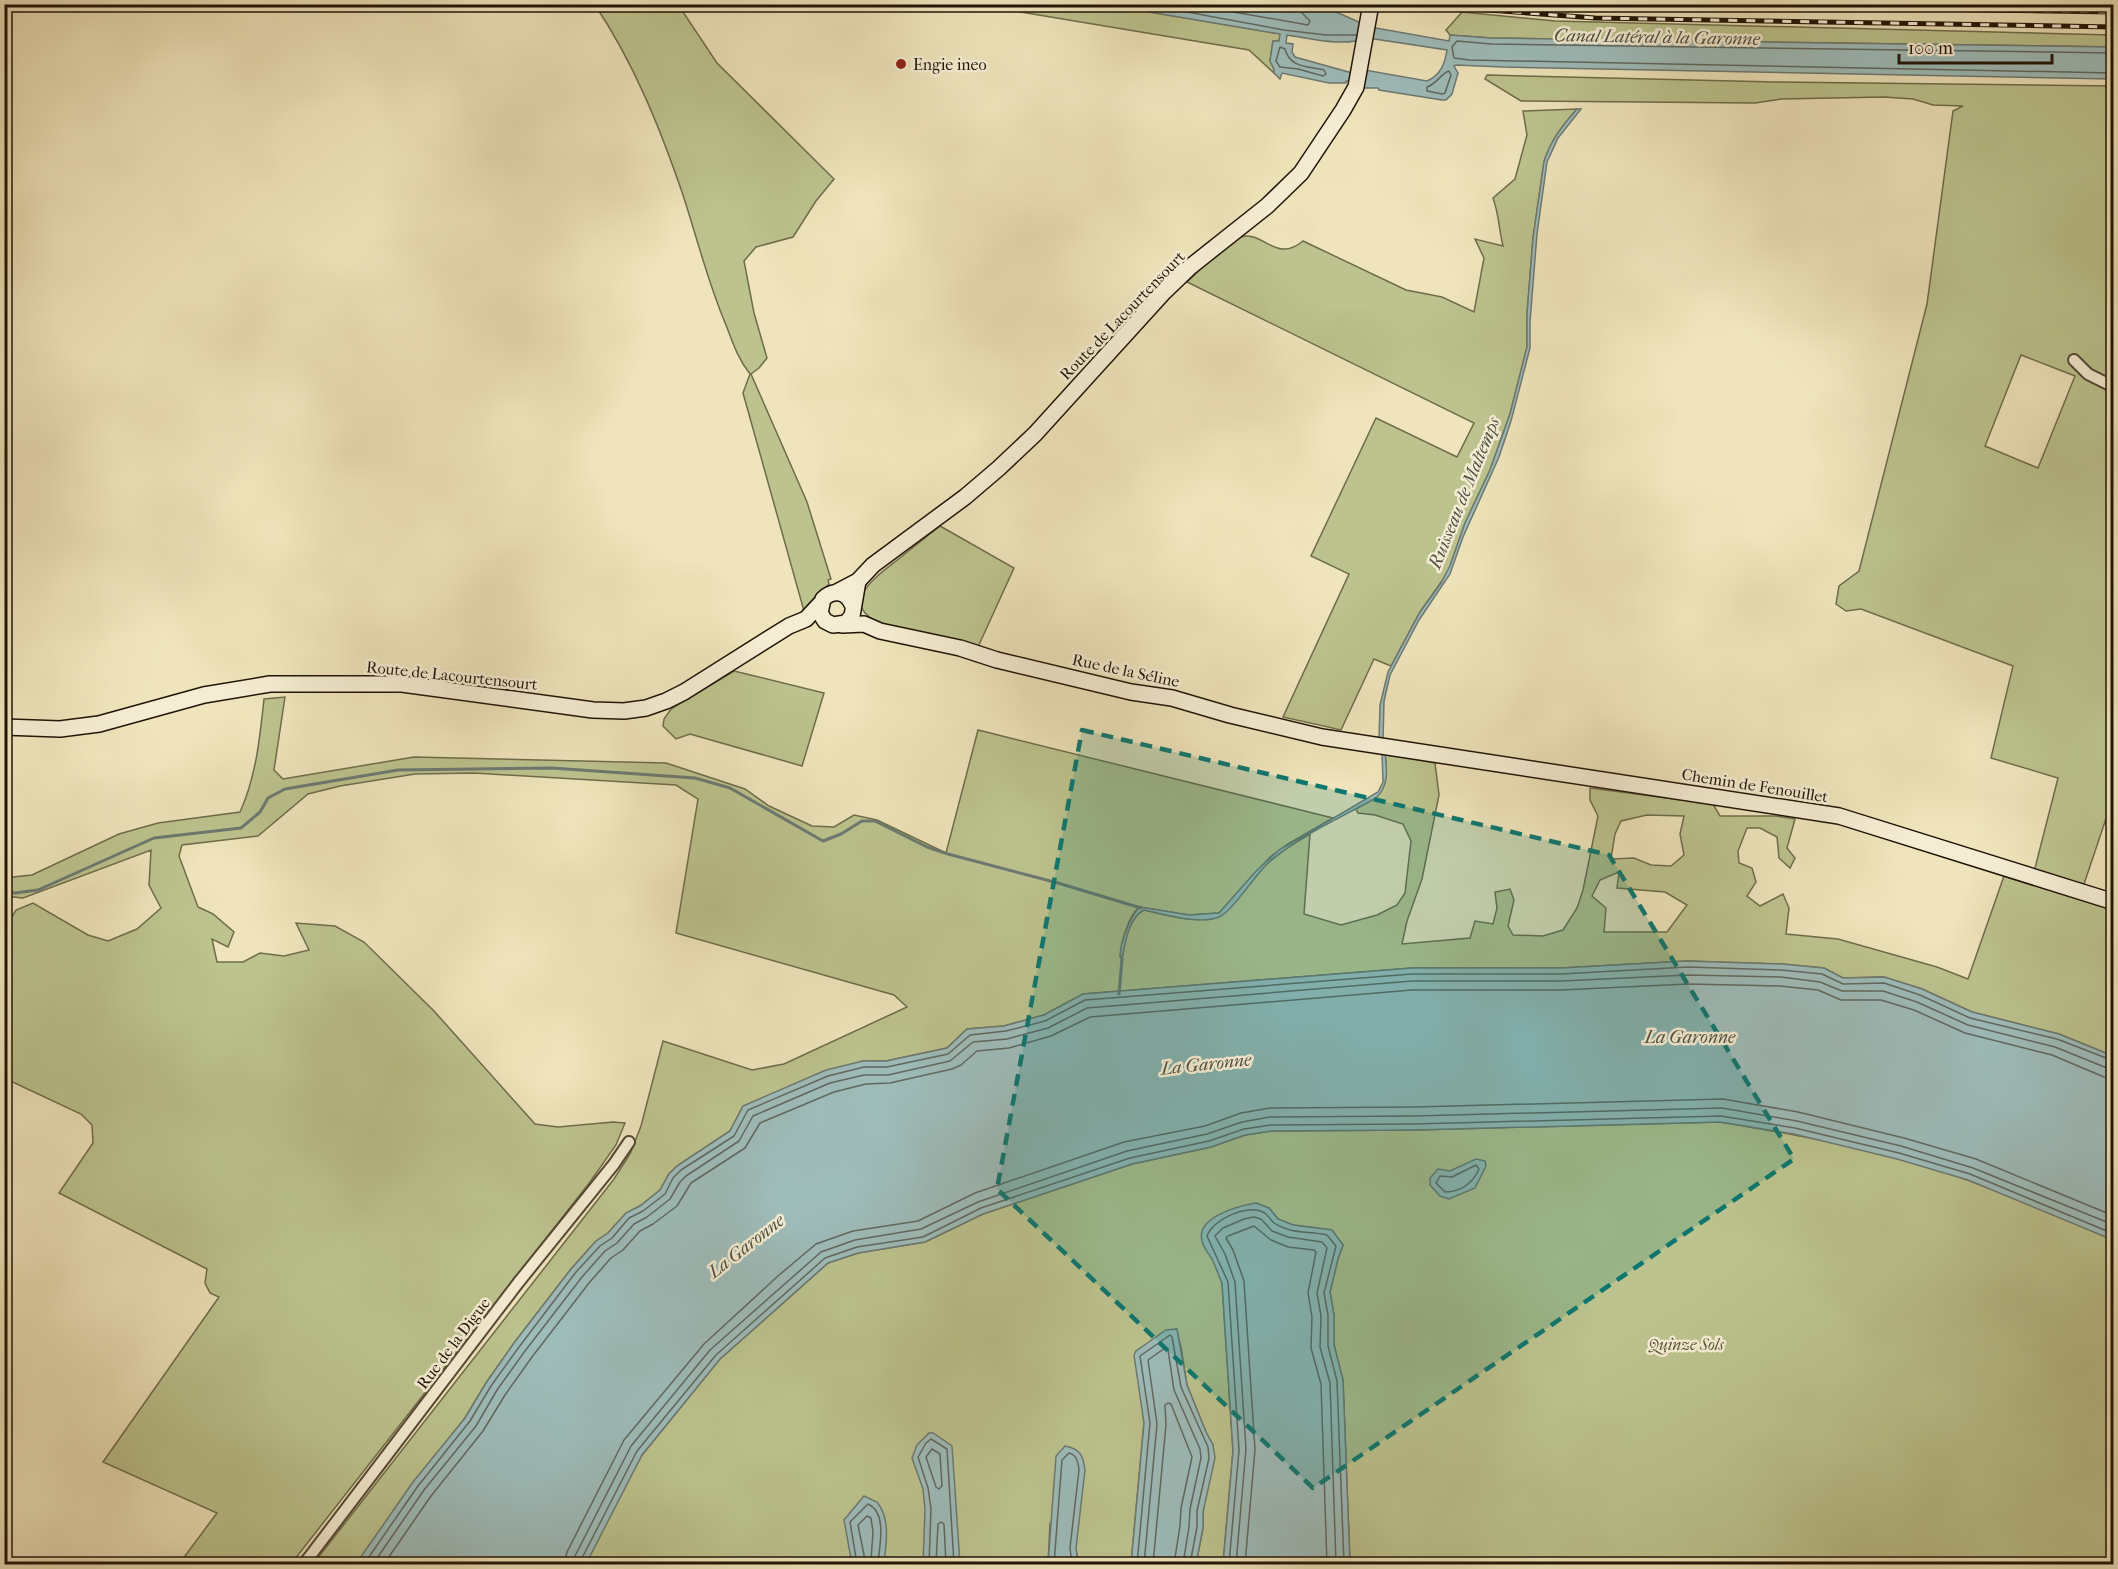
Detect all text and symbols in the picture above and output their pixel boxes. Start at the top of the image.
water label: Canal Latéral à la Garonne [1554,25,1761,50]
scale bar [1899,27,2052,65]
text: 100 m [1908,38,1953,59]
place label: Engie ineo [913,55,987,74]
marker: Engie ineo [894,57,908,71]
street label: Route de Lacourtensourt [1056,247,1189,384]
water label: Ruisseau de Maltemps [1424,414,1505,573]
street label: Rue de la Séline [1070,650,1181,691]
street label: Route de Lacourtensourt [365,657,539,694]
street label: Chemin de Fenouillet [1680,765,1830,807]
water label: La Garonne [1643,1027,1736,1048]
water label: La Garonne [1158,1049,1253,1080]
water label: La Garonne [703,1210,789,1284]
street label: Rue de la Digue [413,1294,494,1393]
park label: Quinze Sols [1647,1335,1725,1355]

